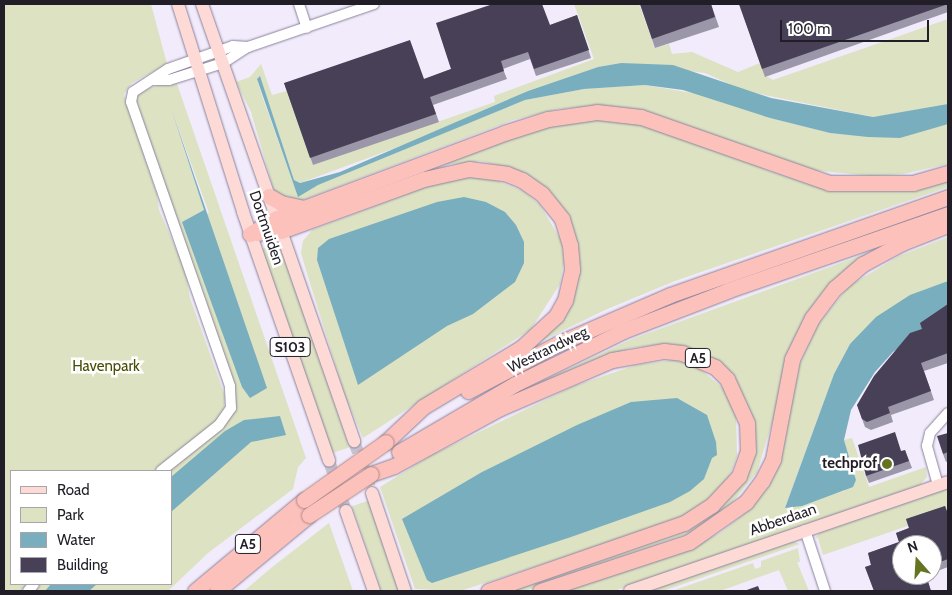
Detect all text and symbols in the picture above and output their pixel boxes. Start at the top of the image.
scale bar [782,10,931,42]
text: 100 m [788,20,830,38]
street label: Dortmuiden [245,188,287,268]
street label: Westrandweg [505,323,591,377]
road number: S103 [269,336,311,358]
road number: A5 [684,346,712,369]
park label: Havenpark [72,358,140,376]
place label: techprof [822,455,877,473]
marker: techprof [881,458,893,470]
legend [10,470,172,585]
text: Road [57,481,90,499]
street label: Abberdaan [747,500,819,540]
text: Park [57,506,84,524]
text: Water [57,531,95,549]
road number: A5 [234,532,262,556]
north arrow [892,535,942,585]
text: N [905,537,920,557]
text: Building [57,556,108,574]

